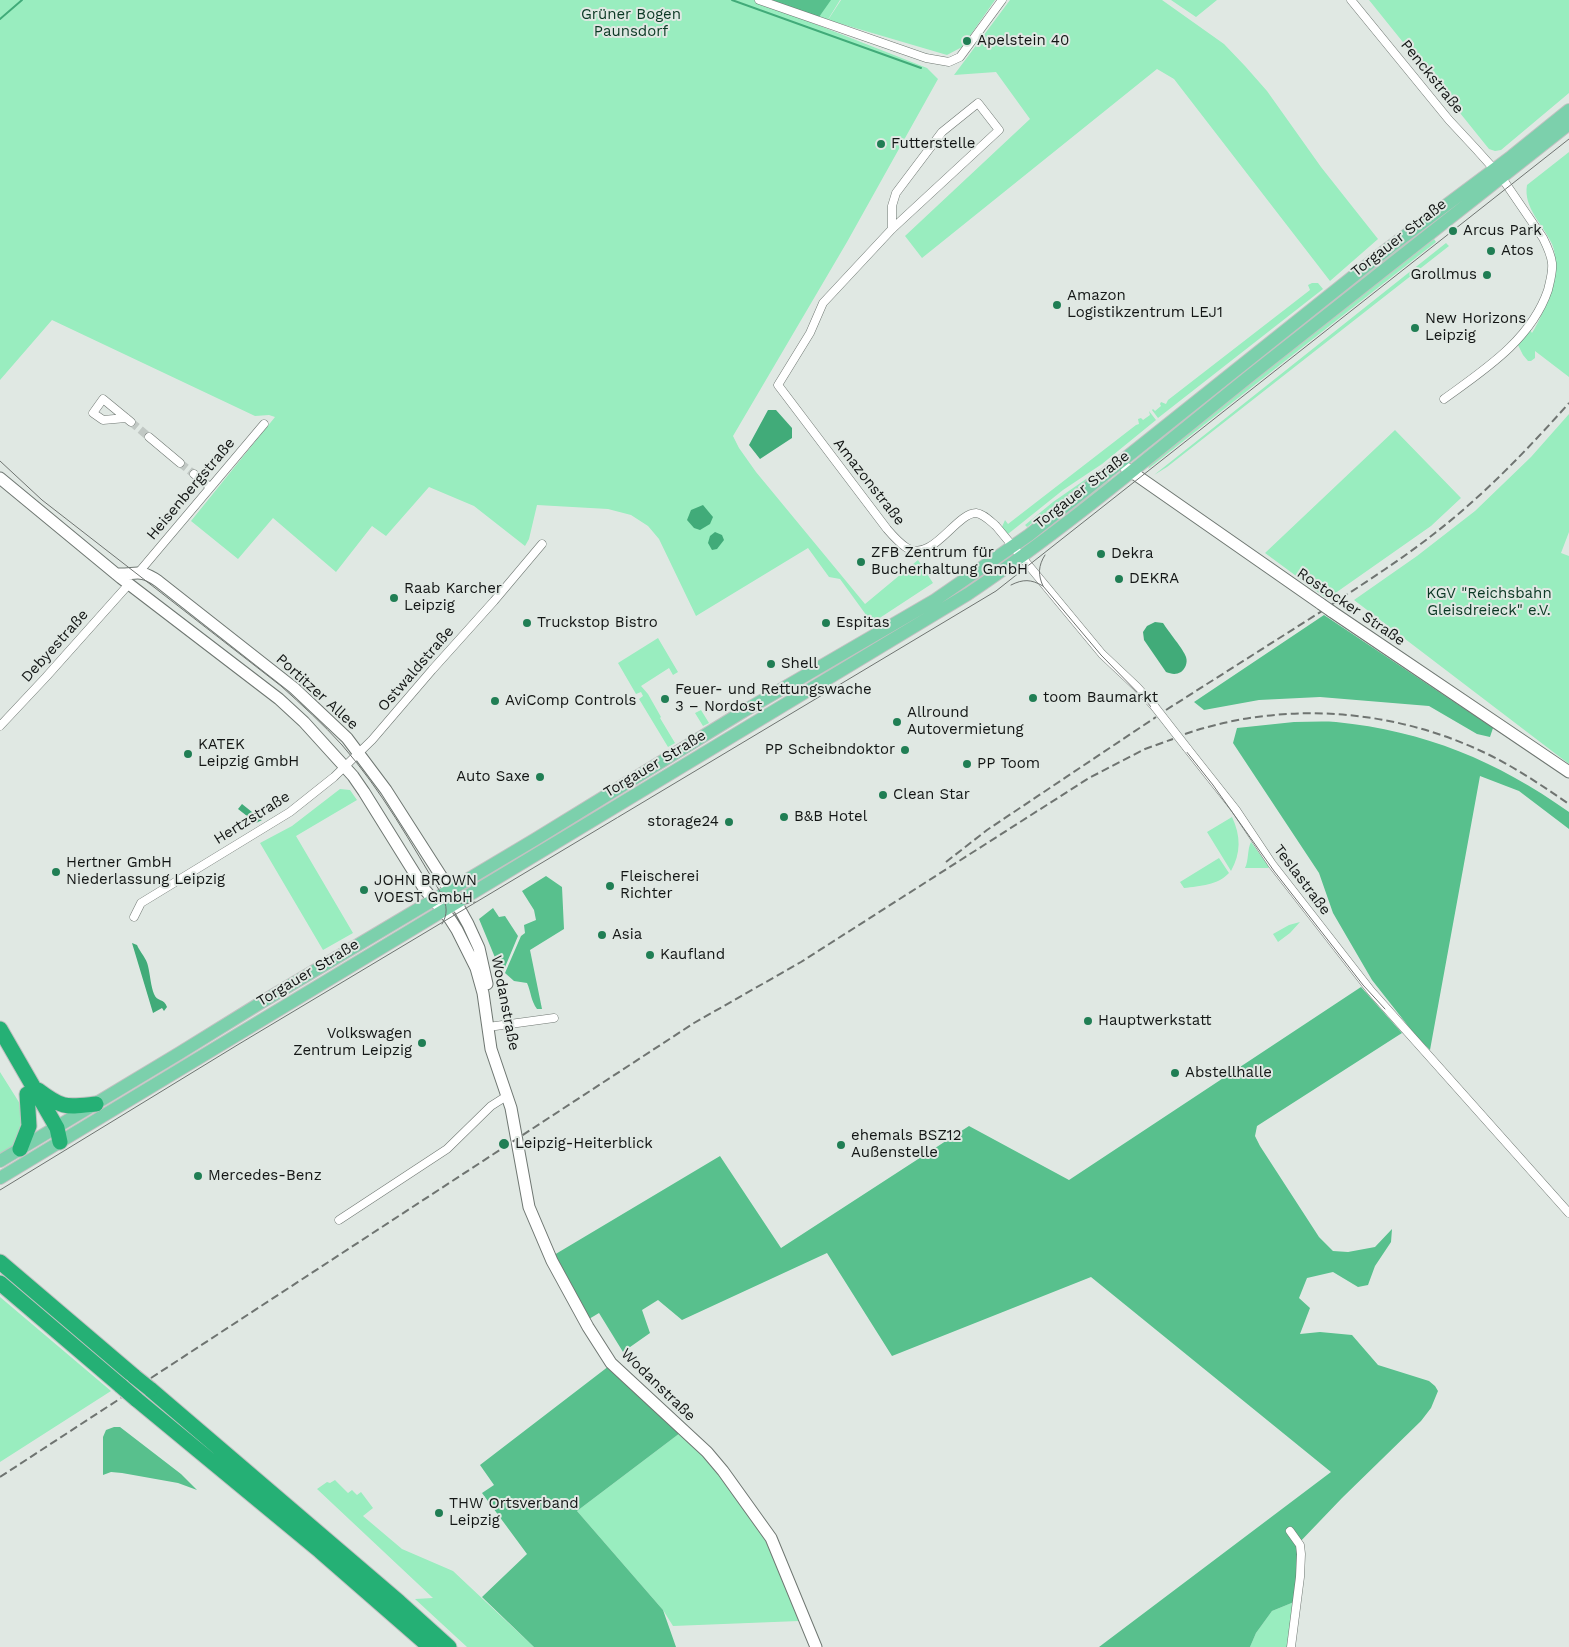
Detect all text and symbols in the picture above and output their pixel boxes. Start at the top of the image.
park label: Grüner Bogen Paunsdorf [581,6,681,41]
place label: Apelstein 40 [977,32,1069,50]
marker: Apelstein 40 [961,35,973,47]
street label: Penckstraße [1397,36,1467,118]
place label: Futterstelle [891,135,976,153]
marker: Futterstelle [875,138,887,150]
street label: Torgauer Straße [1348,195,1450,281]
place label: Arcus Park [1463,222,1542,240]
marker: Arcus Park [1447,225,1459,237]
place label: Atos [1501,242,1534,260]
marker: Atos [1485,245,1497,257]
place label: Grollmus [1411,266,1477,284]
marker: Grollmus [1481,269,1493,281]
place label: Amazon Logistikzentrum LEJ1 [1067,287,1223,322]
marker: Amazon Logistikzentrum LEJ1 [1051,299,1063,311]
place label: New Horizons Leipzig [1425,310,1526,345]
marker: New Horizons Leipzig [1409,322,1421,334]
street label: Heisenbergstraße [143,434,239,544]
street label: Amazonstraße [829,435,909,529]
street label: Torgauer Straße [1031,447,1133,533]
place label: ZFB Zentrum für Bucherhaltung GmbH [871,544,1028,579]
place label: Dekra [1111,545,1153,563]
marker: Dekra [1095,548,1107,560]
marker: ZFB Zentrum für Bucherhaltung GmbH [855,556,867,568]
street label: Rostocker Straße [1293,564,1409,650]
place label: DEKRA [1129,570,1179,588]
marker: DEKRA [1113,573,1125,585]
place label: Raab Karcher Leipzig [404,580,502,615]
park label: KGV "Reichsbahn Gleisdreieck" e.V. [1426,585,1552,620]
marker: Raab Karcher Leipzig [388,592,400,604]
street label: Debyestraße [18,606,92,686]
place label: Truckstop Bistro [537,614,658,632]
place label: Espitas [836,614,890,632]
marker: Truckstop Bistro [521,617,533,629]
marker: Espitas [820,617,832,629]
street label: Ostwaldstraße [374,623,458,715]
street label: Portitzer Allee [272,650,362,734]
place label: Shell [781,655,818,673]
marker: Shell [765,658,777,670]
place label: Feuer- und Rettungswache 3 – Nordost [675,681,872,716]
place label: toom Baumarkt [1043,689,1158,707]
place label: AviComp Controls [505,692,636,710]
marker: toom Baumarkt [1027,692,1039,704]
marker: Feuer- und Rettungswache 3 – Nordost [659,693,671,705]
marker: AviComp Controls [489,695,501,707]
place label: Allround Autovermietung [907,704,1023,739]
marker: Allround Autovermietung [891,716,903,728]
street label: Torgauer Straße [601,726,709,802]
place label: KATEK Leipzig GmbH [198,736,299,771]
place label: PP Scheibndoktor [765,741,895,759]
marker: PP Scheibndoktor [899,744,911,756]
marker: KATEK Leipzig GmbH [182,748,194,760]
place label: PP Toom [977,755,1040,773]
marker: PP Toom [961,758,973,770]
place label: Auto Saxe [456,768,530,786]
marker: Auto Saxe [534,771,546,783]
place label: Clean Star [893,786,970,804]
street label: Hertzstraße [211,788,293,848]
marker: Clean Star [877,789,889,801]
place label: B&B Hotel [794,808,867,826]
marker: B&B Hotel [778,811,790,823]
place label: storage24 [647,813,719,831]
marker: storage24 [723,816,735,828]
street label: Teslastraße [1270,841,1334,919]
place label: Hertner GmbH Niederlassung Leipzig [66,854,225,889]
marker: Hertner GmbH Niederlassung Leipzig [50,866,62,878]
place label: Fleischerei Richter [620,868,699,903]
place label: JOHN BROWN VOEST GmbH [374,872,477,907]
marker: Fleischerei Richter [604,880,616,892]
marker: JOHN BROWN VOEST GmbH [358,884,370,896]
place label: Asia [612,926,642,944]
marker: Asia [596,929,608,941]
street label: Torgauer Straße [254,935,362,1011]
place label: Kaufland [660,946,725,964]
marker: Kaufland [644,949,656,961]
street label: Wodanstraße [487,954,523,1052]
place label: Hauptwerkstatt [1098,1012,1212,1030]
marker: Hauptwerkstatt [1082,1015,1094,1027]
place label: Volkswagen Zentrum Leipzig [293,1025,412,1060]
marker: Volkswagen Zentrum Leipzig [416,1037,428,1049]
place label: Abstellhalle [1185,1064,1272,1082]
marker: Abstellhalle [1169,1067,1181,1079]
place label: ehemals BSZ12 Außenstelle [851,1127,961,1162]
place label: Leipzig-Heiterblick [515,1135,653,1153]
marker: Leipzig-Heiterblick [497,1137,511,1151]
marker: ehemals BSZ12 Außenstelle [835,1139,847,1151]
place label: Mercedes-Benz [208,1167,322,1185]
marker: Mercedes-Benz [192,1170,204,1182]
street label: Wodanstraße [617,1345,699,1425]
place label: THW Ortsverband Leipzig [449,1495,579,1530]
marker: THW Ortsverband Leipzig [433,1507,445,1519]

